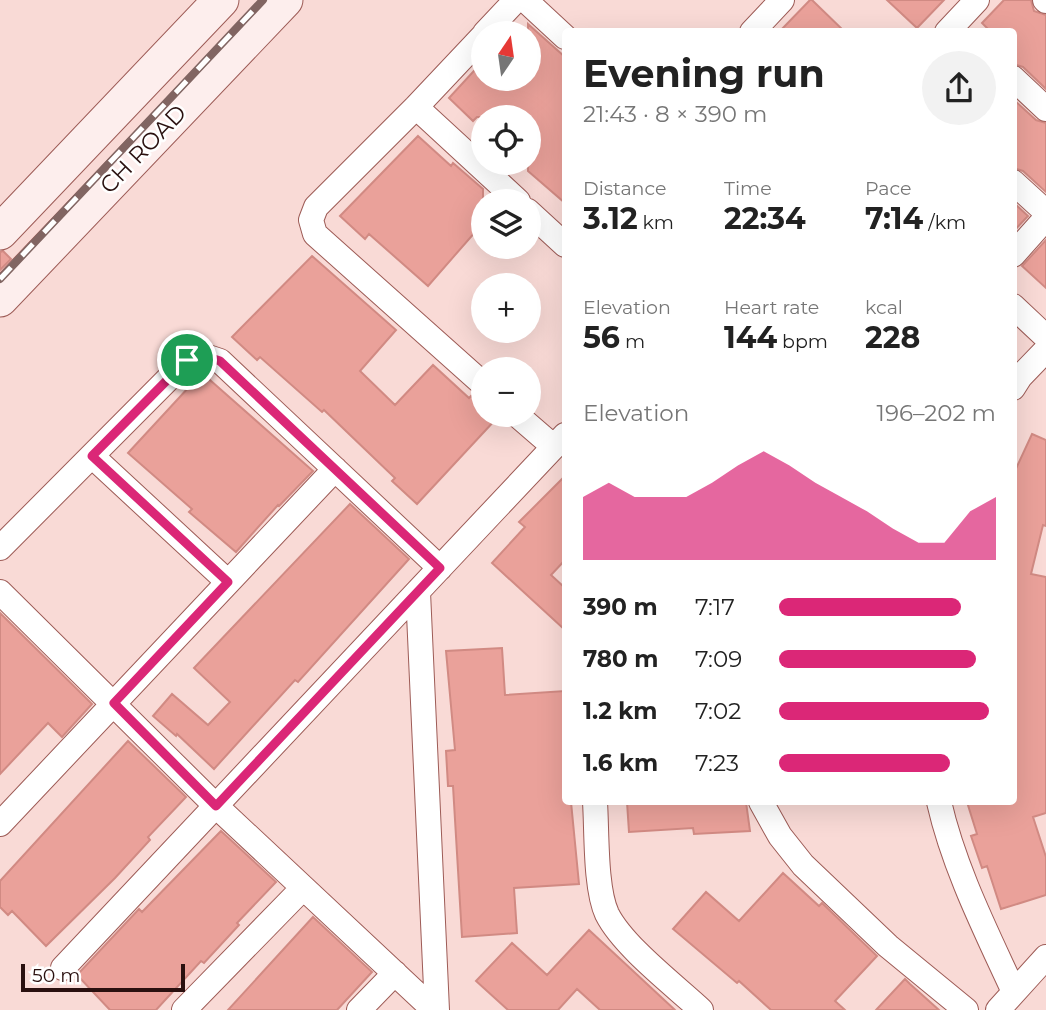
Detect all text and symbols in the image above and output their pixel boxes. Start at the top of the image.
north arrow [471,21,541,91]
map controls [471,21,541,427]
text: Evening run [583,50,825,97]
button: share [922,51,996,125]
street label: CH ROAD [94,99,192,199]
text: 21:43 · 8 × 390 m [583,100,768,128]
button: locate [471,105,541,175]
text: Distance [583,177,666,200]
text: Time [724,177,772,200]
text: Pace [865,177,912,200]
button: layers [471,189,541,259]
text: 3.12 [583,200,638,237]
text: 22:34 [724,200,806,237]
text: 7:14 [865,200,923,237]
text: km [638,211,674,234]
text: /km [923,211,966,234]
button: + [471,273,541,343]
text: Elevation [583,296,671,319]
text: Heart rate [724,296,819,319]
text: kcal [865,296,903,319]
text: 56 [583,319,620,356]
text: 144 [724,319,777,356]
text: 228 [865,319,920,356]
pin [157,330,217,390]
text: m [620,330,645,353]
text: bpm [777,330,828,353]
icon: arrive [168,341,206,379]
button: − [471,357,541,427]
text: Elevation [583,399,689,427]
text: 196–202 m [877,399,996,427]
text: 390 m [583,593,658,621]
text: 7:17 [695,593,735,621]
text: 780 m [583,645,658,673]
text: 7:09 [695,645,742,673]
text: 1.2 km [583,697,657,725]
text: 7:02 [695,697,741,725]
text: 1.6 km [583,749,658,777]
text: 7:23 [695,749,739,777]
scale bar [21,961,186,993]
text: 50 m [32,964,80,987]

